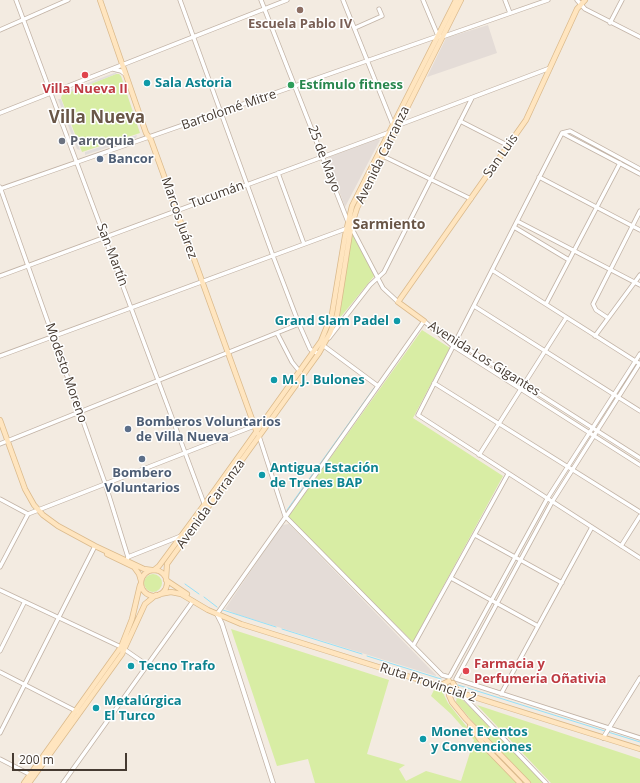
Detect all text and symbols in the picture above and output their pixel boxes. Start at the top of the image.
marker: Escuela Pablo IV [295,5,305,15]
place label: Escuela Pablo IV [248,16,352,32]
marker: Villa Nueva II [80,70,90,80]
place label: Sala Astoria [155,75,232,91]
place label: Estímulo fitness [299,77,403,93]
marker: Sala Astoria [142,78,152,88]
marker: Estímulo fitness [286,80,296,90]
place label: Villa Nueva II [42,81,128,97]
street label: Bartolomé Mitre [179,86,279,134]
street label: Avenida Carranza [353,104,413,206]
district label: Villa Nueva [49,108,145,128]
street label: 25 de Mayo [304,123,344,195]
street label: San Luis [480,131,522,181]
place label: Parroquia [70,133,134,149]
marker: Parroquia [57,136,67,146]
place label: Bancor [108,151,154,167]
marker: Bancor [95,154,105,164]
street label: Marcos Juárez [158,175,200,261]
street label: Tucumán [188,178,246,212]
district label: Sarmiento [353,217,425,233]
street label: San Martín [93,221,131,289]
place label: Grand Slam Padel [275,313,389,329]
marker: Grand Slam Padel [392,316,402,326]
street label: Avenida Los Gigantes [425,318,543,400]
street label: Modesto Moreno [42,321,90,425]
place label: M. J. Bulones [282,372,365,388]
marker: M. J. Bulones [269,375,279,385]
place label: Bomberos Voluntarios de Villa Nueva [136,414,281,445]
marker: Bomberos Voluntarios de Villa Nueva [123,424,133,434]
marker: Bombero Voluntarios [137,454,147,464]
street label: Avenida Carranza [173,456,249,552]
place label: Antigua Estación de Trenes BAP [270,460,379,491]
place label: Bombero Voluntarios [104,465,180,496]
marker: Antigua Estación de Trenes BAP [257,470,267,480]
place label: Farmacia y Perfumeria Oñativia [474,656,606,687]
place label: Tecno Trafo [139,658,215,674]
street label: Ruta Provincial 2 [378,660,478,706]
marker: Tecno Trafo [126,661,136,671]
marker: Farmacia y Perfumeria Oñativia [461,666,471,676]
place label: Metalúrgica El Turco [104,693,182,724]
marker: Metalúrgica El Turco [91,703,101,713]
place label: Monet Eventos y Convenciones [431,724,532,755]
marker: Monet Eventos y Convenciones [418,734,428,744]
scale bar [14,745,129,771]
text: 200 m [19,751,54,768]

